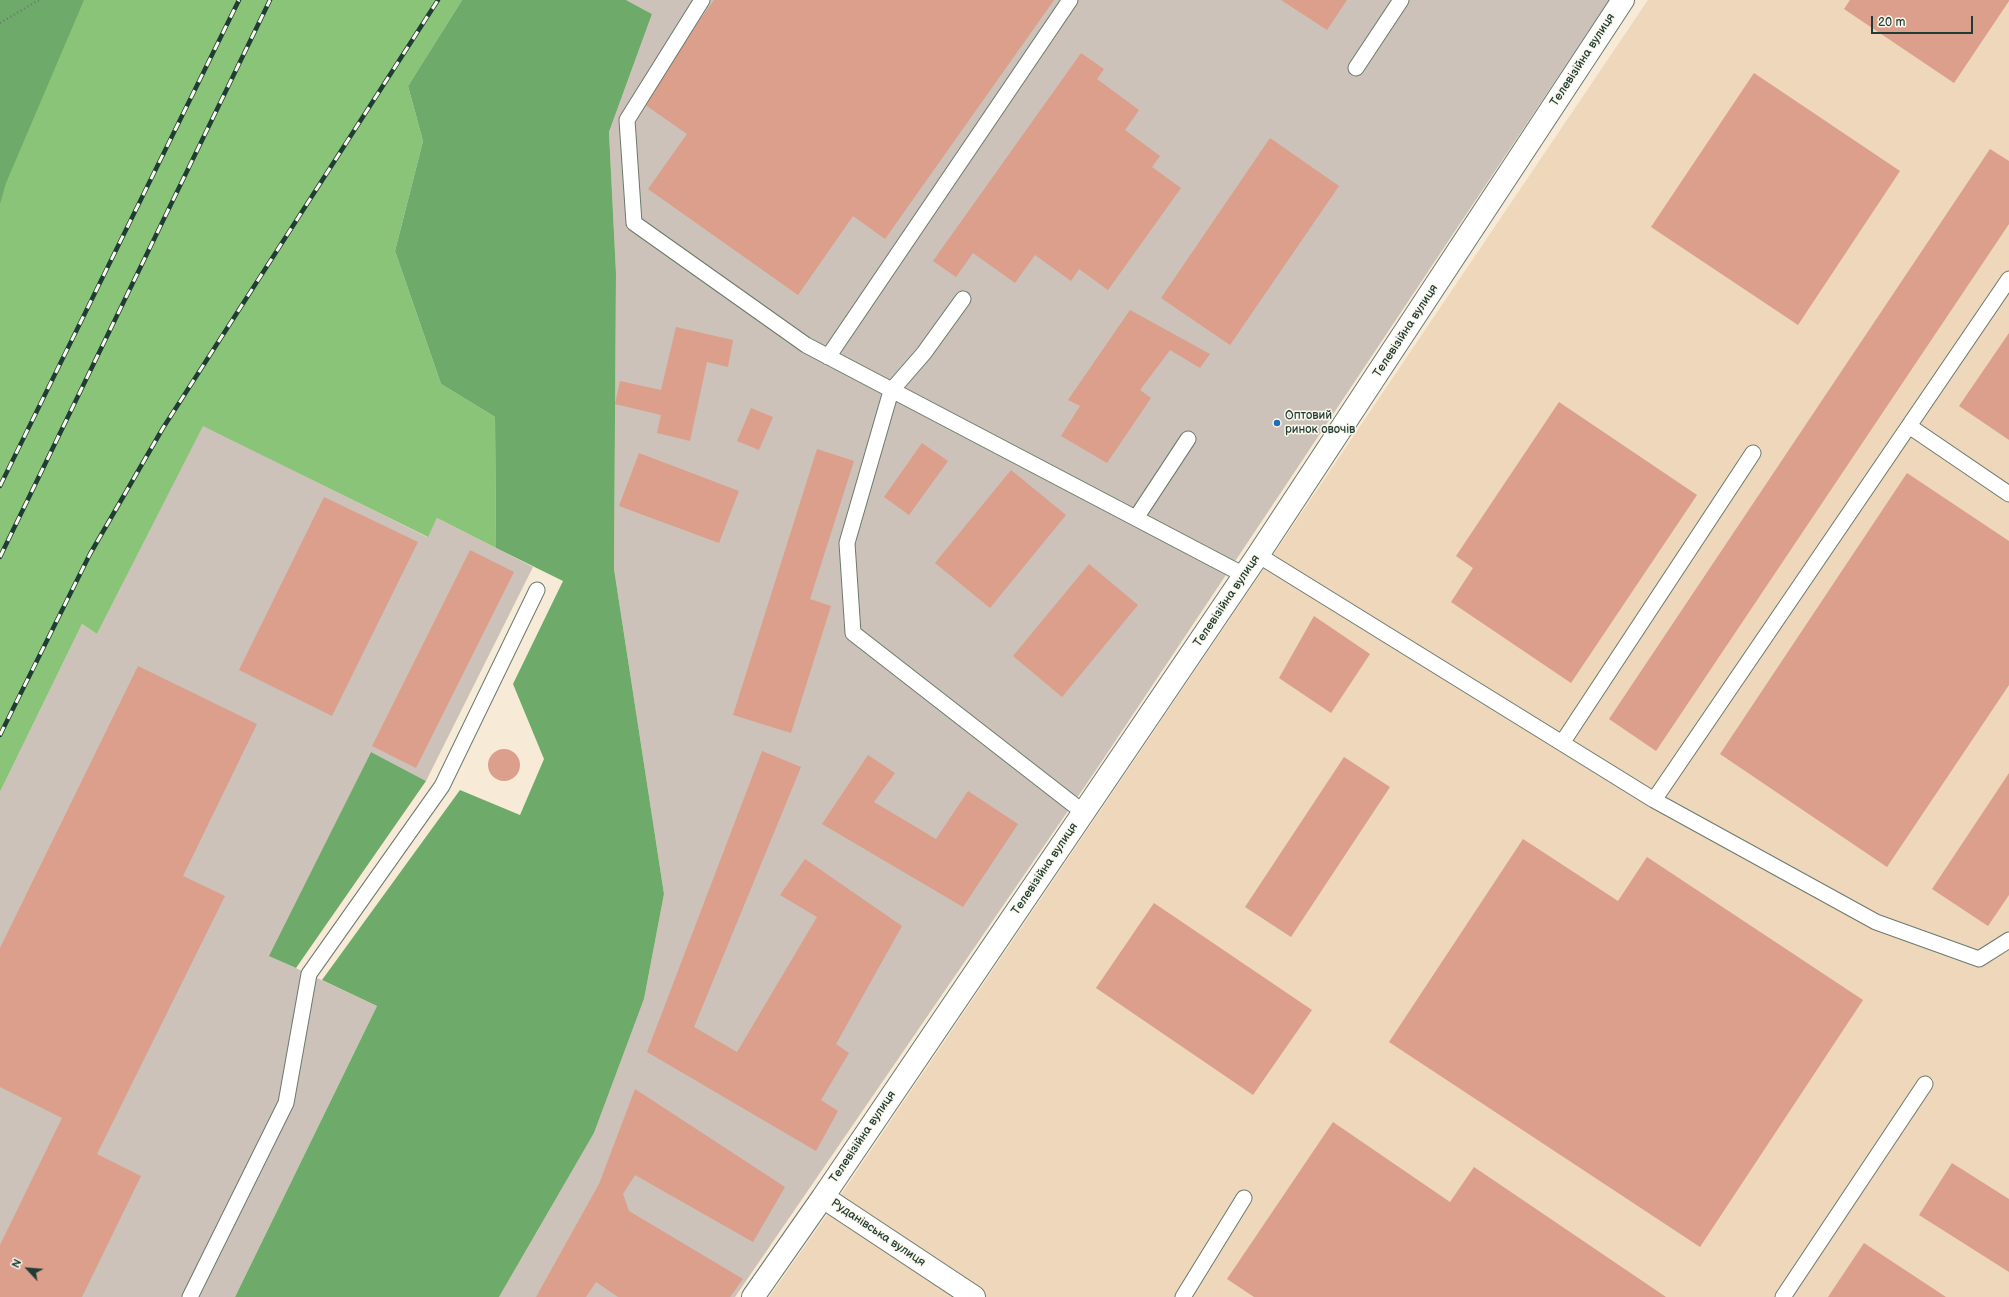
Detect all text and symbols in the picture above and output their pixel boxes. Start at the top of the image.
scale bar [1873,8,1975,34]
street label: Телевізійна вулиця [1548,11,1618,109]
text: 20 m [1878,15,1905,30]
street label: Телевізійна вулиця [1371,282,1441,380]
place label: Оптовий ринок овочів [1285,409,1355,437]
marker: Оптовий ринок овочів [1272,418,1282,428]
street label: Телевізійна вулиця [1191,552,1263,650]
street label: Телевізійна вулиця [1009,820,1081,918]
street label: Телевізійна вулиця [827,1088,899,1186]
street label: Руданівська вулиця [828,1196,928,1270]
north arrow [8,1249,48,1289]
text: N [9,1257,24,1270]

